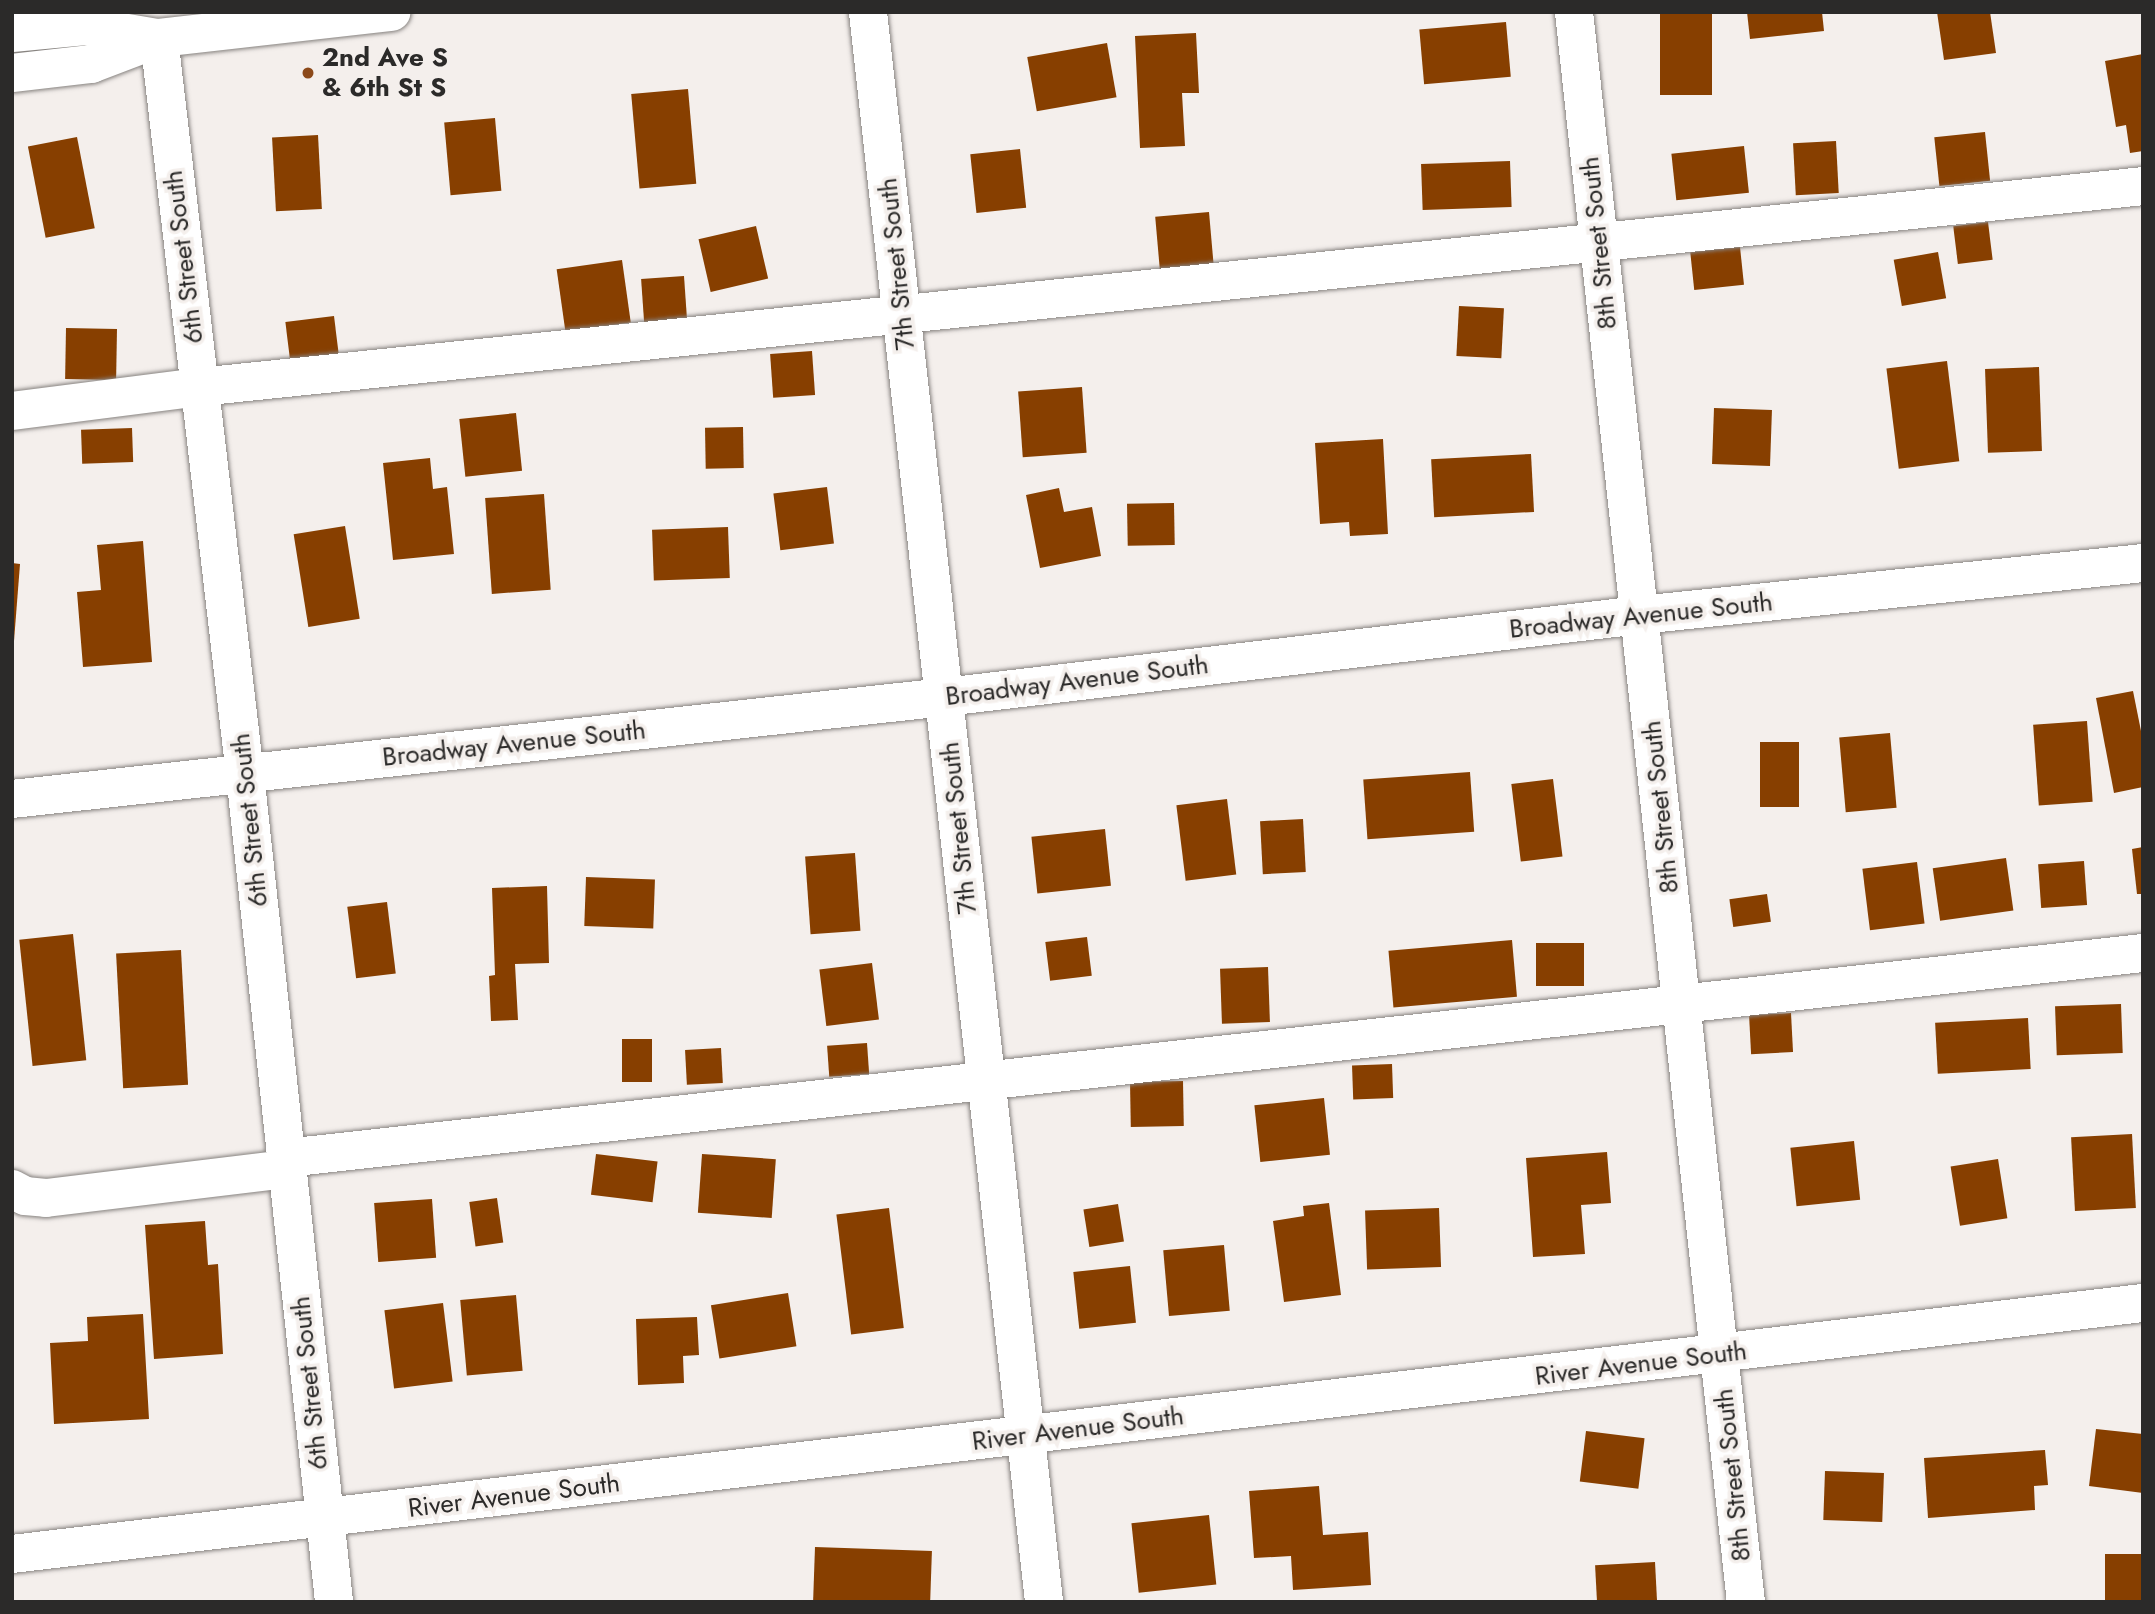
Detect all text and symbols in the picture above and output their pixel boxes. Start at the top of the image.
place label: 2nd Ave S & 6th St S [322,42,448,104]
marker: 2nd Ave S & 6th St S [300,65,316,81]
street label: 8th Street South [1574,155,1624,331]
street label: 6th Street South [158,169,210,345]
street label: 7th Street South [872,176,922,352]
street label: Broadway Avenue South [1508,587,1774,645]
street label: Broadway Avenue South [944,649,1210,713]
street label: Broadway Avenue South [381,715,647,773]
street label: 8th Street South [1636,719,1686,895]
street label: 6th Street South [225,732,275,908]
street label: 7th Street South [934,740,984,916]
street label: 6th Street South [285,1295,335,1471]
street label: River Avenue South [1533,1336,1749,1392]
street label: 8th Street South [1708,1387,1758,1563]
street label: River Avenue South [970,1401,1186,1457]
street label: River Avenue South [406,1468,622,1524]

